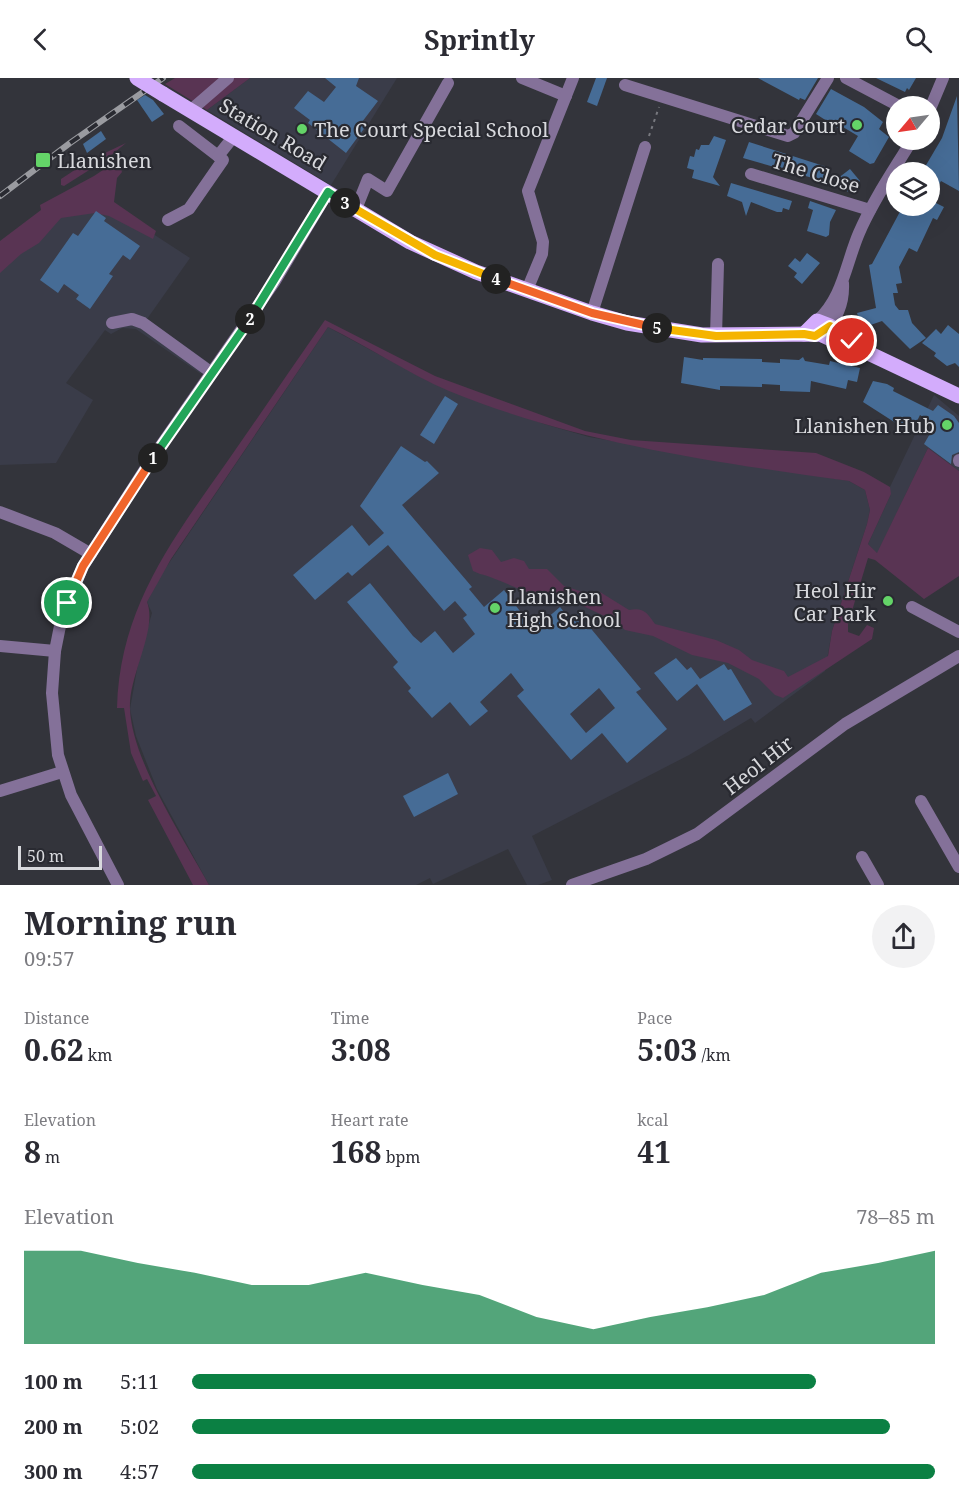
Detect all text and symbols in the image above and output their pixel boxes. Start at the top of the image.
text: Sprintly [424,21,535,58]
icon: back [24,23,57,56]
icon: search [902,23,935,56]
street label: Station Road [214,91,332,177]
north arrow [886,96,940,150]
map controls [886,96,940,216]
place label: Cedar Court [731,112,845,139]
place label: The Court Special School [314,116,549,143]
marker: Cedar Court [850,118,864,132]
marker: The Court Special School [295,122,309,136]
place label: Llanishen [57,147,152,174]
street label: The Close [769,147,863,199]
marker: Llanishen [34,151,52,169]
button: layers [886,162,940,216]
pin: 3 [330,188,360,218]
text: 3 [340,192,350,214]
pin: 4 [481,264,511,294]
text: 4 [491,268,501,290]
pin: 2 [235,304,265,334]
text: 2 [245,308,255,330]
pin: 5 [642,313,672,343]
pin [826,315,877,366]
text: 5 [652,317,662,339]
icon: check [835,324,868,357]
place label: Llanishen Hub [794,412,935,439]
marker: Llanishen Hub [940,418,954,432]
pin: 1 [138,443,168,473]
text: 1 [148,447,158,469]
pin [41,577,92,628]
place label: Heol Hir Car Park [793,577,877,627]
place label: Llanishen High School [507,583,621,633]
icon: arrive [50,586,83,619]
marker: Heol Hir Car Park [881,594,895,608]
marker: Llanishen High School [488,601,502,615]
street label: Heol Hir [718,729,799,801]
scale bar [18,843,102,870]
text: 50 m [27,845,64,867]
text: Morning run [24,900,237,945]
button: share [872,905,935,968]
text: 09:57 [24,945,74,972]
text: Distance [24,1007,89,1029]
text: Time [331,1007,369,1029]
text: Pace [637,1007,672,1029]
text: 0.62 [24,1029,84,1070]
text: 3:08 [331,1029,391,1070]
text: 5:03 [637,1029,697,1070]
text: km [84,1044,112,1066]
text: /km [697,1044,731,1066]
text: Elevation [24,1109,96,1131]
text: Heart rate [331,1109,409,1131]
text: kcal [637,1109,668,1131]
text: 8 [24,1131,41,1172]
text: 168 [331,1131,382,1172]
text: 41 [637,1131,671,1172]
text: m [41,1146,60,1168]
text: bpm [382,1146,420,1168]
text: Elevation [24,1203,114,1230]
text: 78–85 m [856,1203,935,1230]
text: 100 m [24,1368,83,1395]
text: 5:11 [120,1368,159,1395]
text: 200 m [24,1413,83,1440]
text: 5:02 [120,1413,159,1440]
text: 300 m [24,1458,83,1485]
text: 4:57 [120,1458,159,1485]

